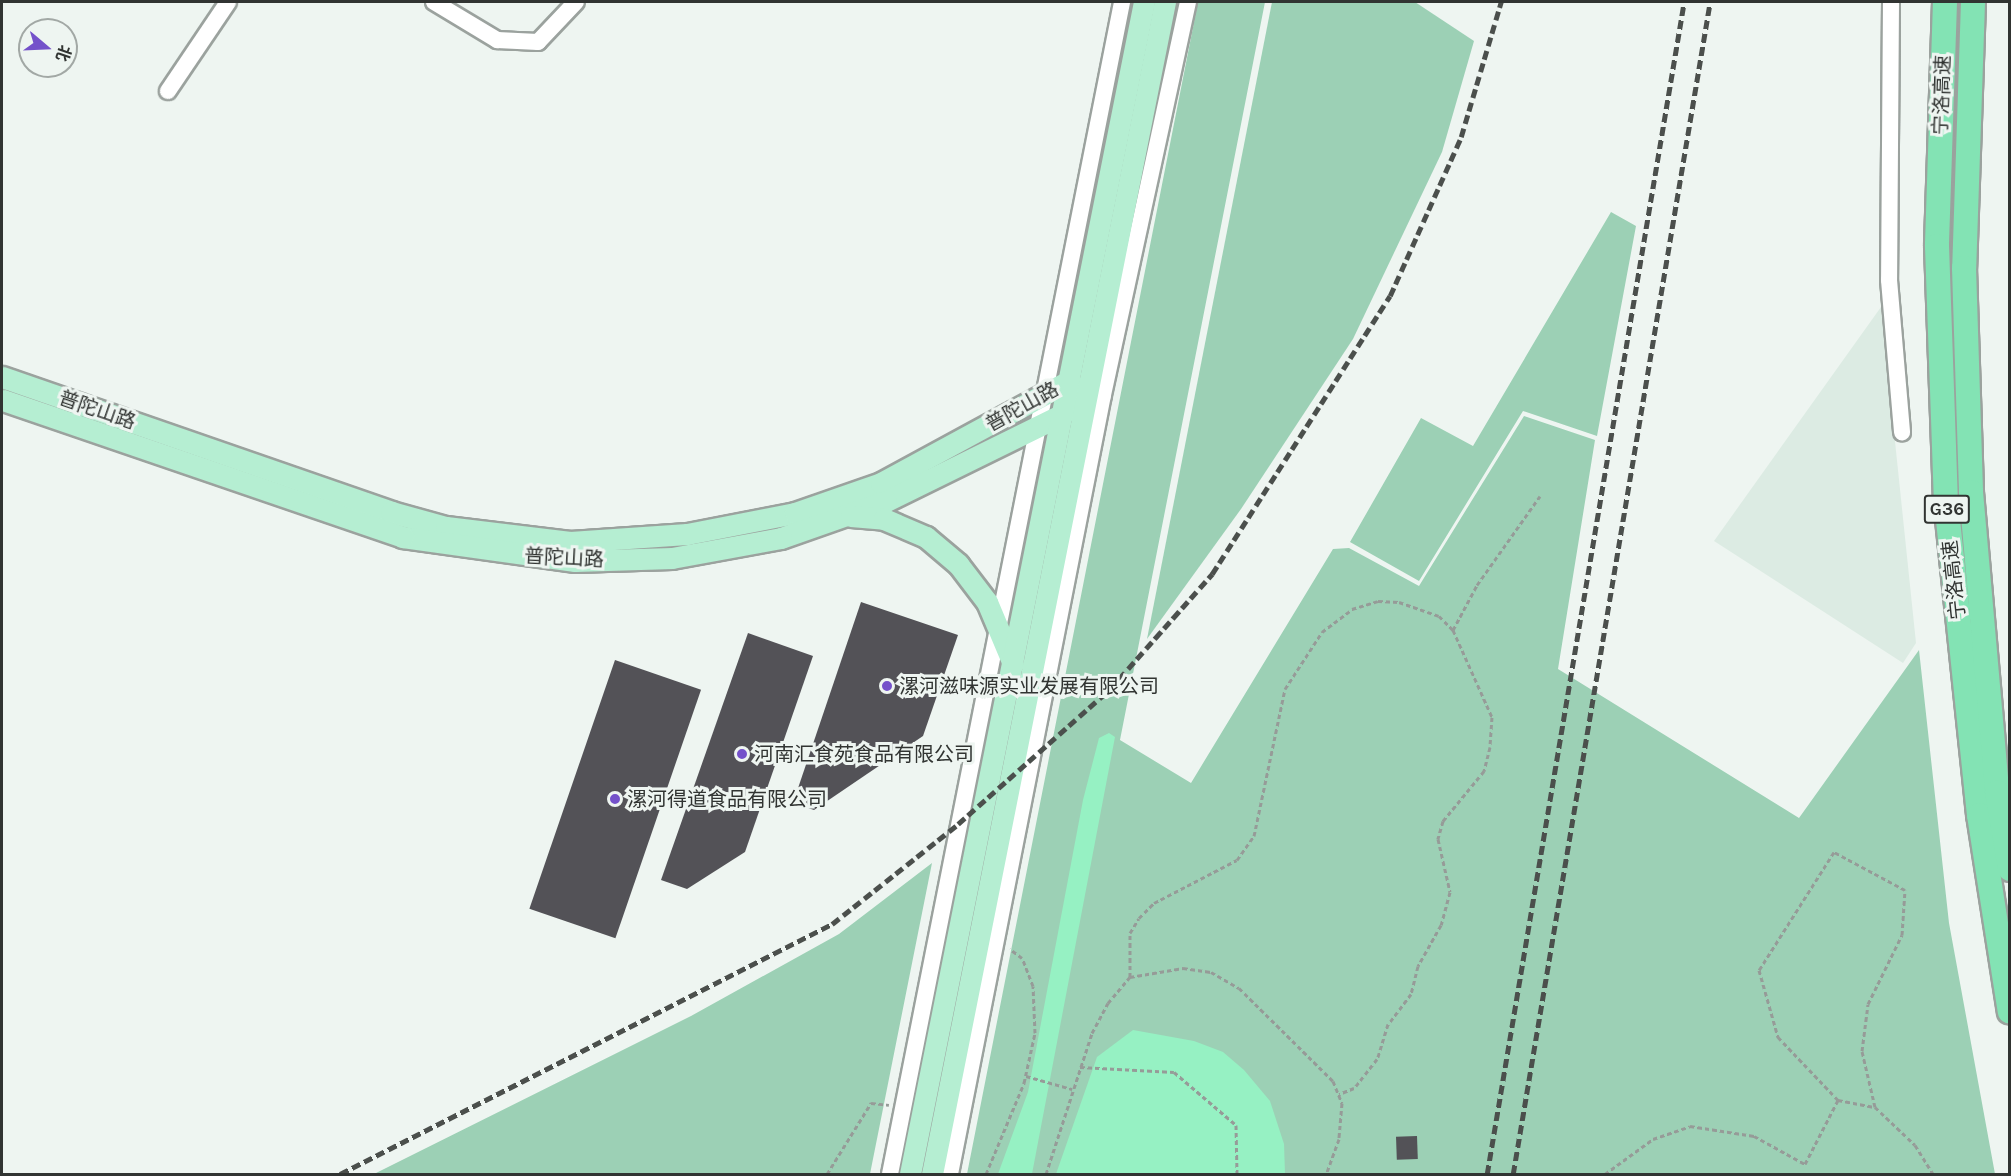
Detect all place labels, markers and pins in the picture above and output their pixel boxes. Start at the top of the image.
place label: 漯河滋味源实业发展有限公司 [899,674,1159,698]
marker: 漯河滋味源实业发展有限公司 [880,679,894,693]
place label: 河南汇食苑食品有限公司 [754,742,974,766]
marker: 河南汇食苑食品有限公司 [735,747,749,761]
place label: 漯河得道食品有限公司 [627,787,827,811]
marker: 漯河得道食品有限公司 [608,792,622,806]

